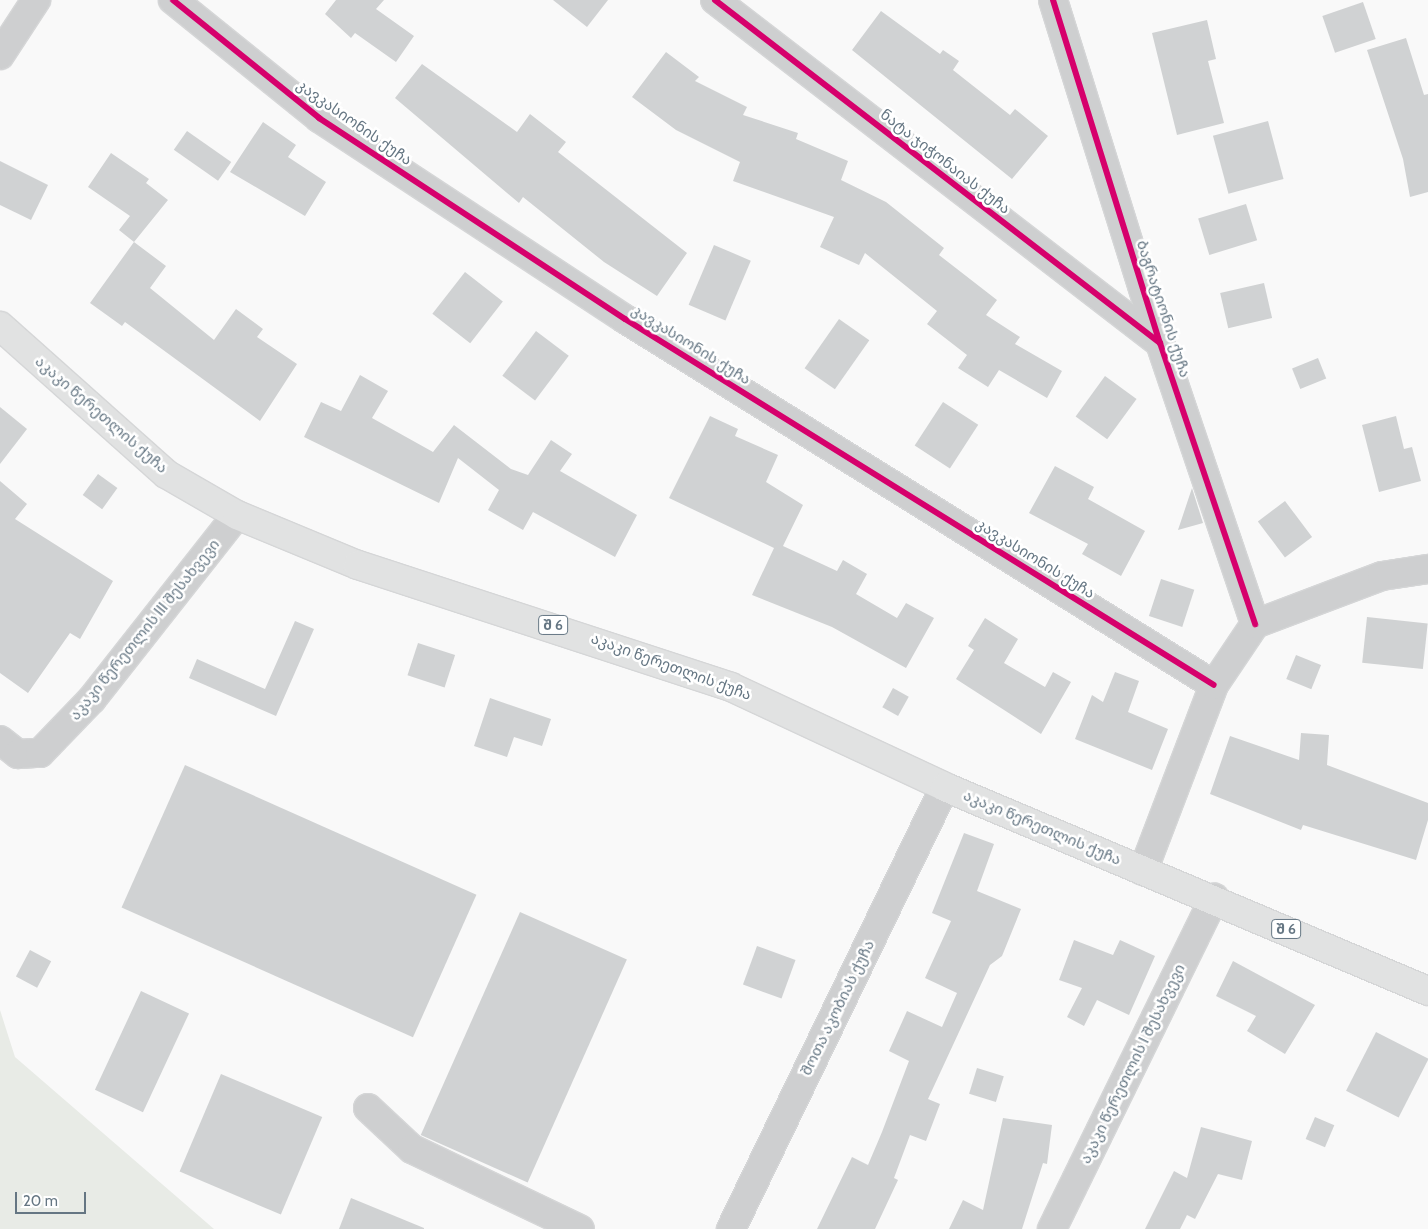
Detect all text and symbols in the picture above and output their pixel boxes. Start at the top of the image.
street label: კავკასიონის ქუჩა [293,76,415,170]
street label: ნატა ჯიჭონაიას ქუჩა [877,106,1013,218]
street label: ბაგრატიონის ქუჩა [1132,238,1194,380]
street label: კავკასიონის ქუჩა [628,301,754,389]
street label: აკაკი წერეთლის ქუჩა [31,353,171,477]
street label: კავკასიონის ქუჩა [972,515,1098,603]
street label: აკაკი წერეთლის III შესახვევი [66,536,224,724]
road number: შ 6 [538,614,568,636]
street label: აკაკი წერეთლის ქუჩა [588,630,754,704]
street label: აკაკი წერეთლის ქუჩა [961,787,1123,869]
road number: შ 6 [1271,918,1301,941]
street label: შოთა აკობიას ქუჩა [797,937,879,1079]
street label: აკაკი წერეთლის I შესახვევი [1077,961,1189,1167]
scale bar [18,1182,89,1214]
text: 20 m [23,1192,58,1210]

